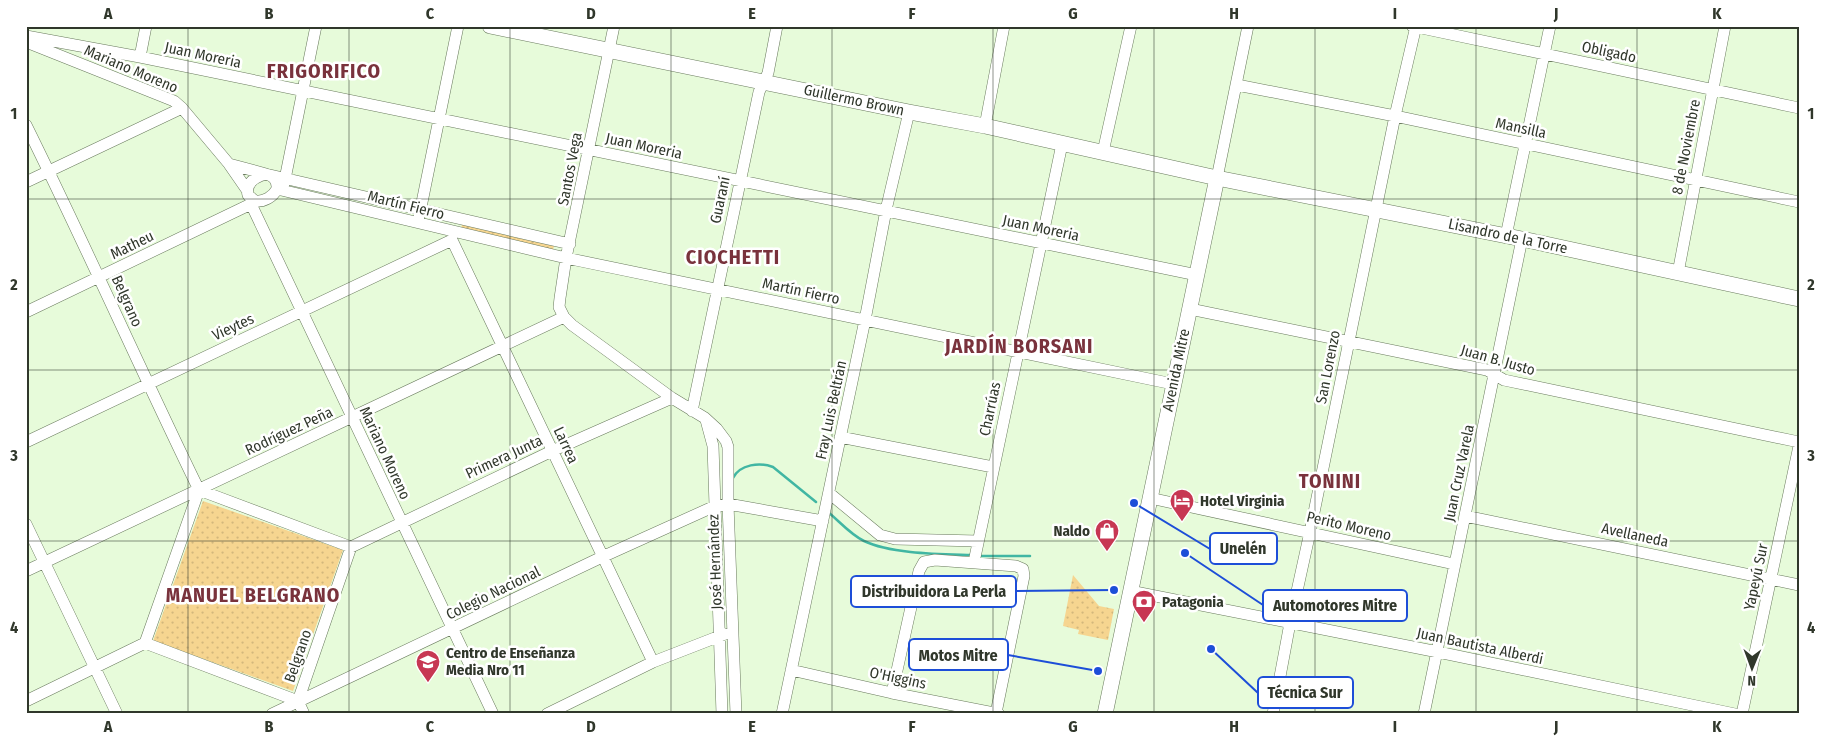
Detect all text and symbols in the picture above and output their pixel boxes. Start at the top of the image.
text: A [103,4,113,23]
text: B [265,4,274,23]
text: C [426,4,435,23]
text: D [586,4,596,23]
text: E [748,4,756,23]
text: F [908,4,916,23]
text: G [1068,4,1078,23]
text: H [1229,4,1239,23]
text: I [1393,4,1397,23]
text: J [1553,4,1558,23]
text: K [1712,4,1722,23]
street label: Obligado [1580,37,1638,67]
street label: Juan Moreria [163,38,243,72]
street label: Mariano Moreno [81,41,181,97]
district label: FRIGORIFICO [267,59,381,83]
street label: Guillermo Brown [802,81,906,119]
street label: 8 de Noviembre [1668,98,1704,196]
text: 1 [11,104,17,123]
text: 1 [1808,104,1814,123]
street label: Mansilla [1494,114,1548,142]
street label: Juan Moreria [604,129,684,163]
street label: Santos Vega [554,131,586,207]
street label: Guaraní [706,175,734,225]
street label: Martín Fierro [366,187,446,223]
street label: Juan Moreria [1001,211,1081,245]
street label: Lisandro de la Torre [1447,215,1569,257]
street label: Matheu [107,227,157,263]
district label: CIOCHETTI [686,245,780,269]
street label: Belgrano [108,272,146,330]
street label: Martín Fierro [761,274,841,308]
text: 2 [9,275,18,294]
text: 2 [1806,275,1815,294]
street label: Vieytes [209,310,257,344]
street label: Avenida Mitre [1158,327,1194,413]
street label: San Lorenzo [1312,329,1344,405]
district label: JARDÍN BORSANI [944,333,1093,358]
street label: Juan B. Justo [1459,341,1537,379]
street label: Fray Luis Beltrán [812,359,850,461]
street label: Charrúas [976,380,1004,438]
street label: Rodríguez Peña [242,403,336,459]
street label: Mariano Moreno [356,404,414,502]
street label: Juan Cruz Varela [1440,423,1478,523]
street label: Larrea [550,424,582,466]
street label: Primera Junta [463,431,545,483]
text: 3 [9,446,18,465]
text: 3 [1806,446,1815,465]
district label: TONINI [1299,469,1361,493]
hotel icon: Hotel Virginia [1169,488,1195,522]
place label: Hotel Virginia [1200,492,1285,510]
street label: Perito Moreno [1305,508,1393,545]
street label: José Hernández [704,514,726,610]
shop icon: Naldo [1094,518,1120,552]
street label: Avellaneda [1600,519,1670,551]
place label: Naldo [1054,522,1090,540]
callout: Unelén [1210,533,1277,564]
text: Unelén [1220,539,1266,558]
street label: Yapeyú Sur [1740,541,1772,612]
street label: Colegio Nacional [443,562,543,624]
callout: Distribuidora La Perla [851,576,1016,607]
text: Distribuidora La Perla [862,582,1006,601]
district label: MANUEL BELGRANO [166,583,340,607]
bank icon: Patagonia [1131,589,1157,623]
callout: Automotores Mitre [1263,590,1407,621]
place label: Patagonia [1162,593,1224,611]
text: Automotores Mitre [1272,596,1397,615]
text: 4 [10,618,18,637]
text: 4 [1807,618,1815,637]
street label: Juan Bautista Alberdi [1415,624,1545,668]
street label: Belgrano [281,627,315,685]
callout: Motos Mitre [909,639,1008,670]
north arrow [1728,642,1778,692]
place label: Centro de Enseñanza Media Nro 11 [446,644,576,679]
text: Motos Mitre [918,646,998,665]
school or university icon: Centro de Enseñanza Media Nro 11 [415,649,441,683]
street label: O'Higgins [868,663,928,693]
text: N [1747,672,1756,689]
callout: Técnica Sur [1258,677,1353,708]
text: Técnica Sur [1267,683,1343,702]
text: A [103,717,113,736]
text: B [265,717,274,736]
text: C [426,717,435,736]
text: D [586,717,596,736]
text: E [748,717,756,736]
text: F [908,717,916,736]
text: G [1068,717,1078,736]
text: H [1229,717,1239,736]
text: I [1393,717,1397,736]
text: J [1553,717,1558,736]
text: K [1712,717,1722,736]

